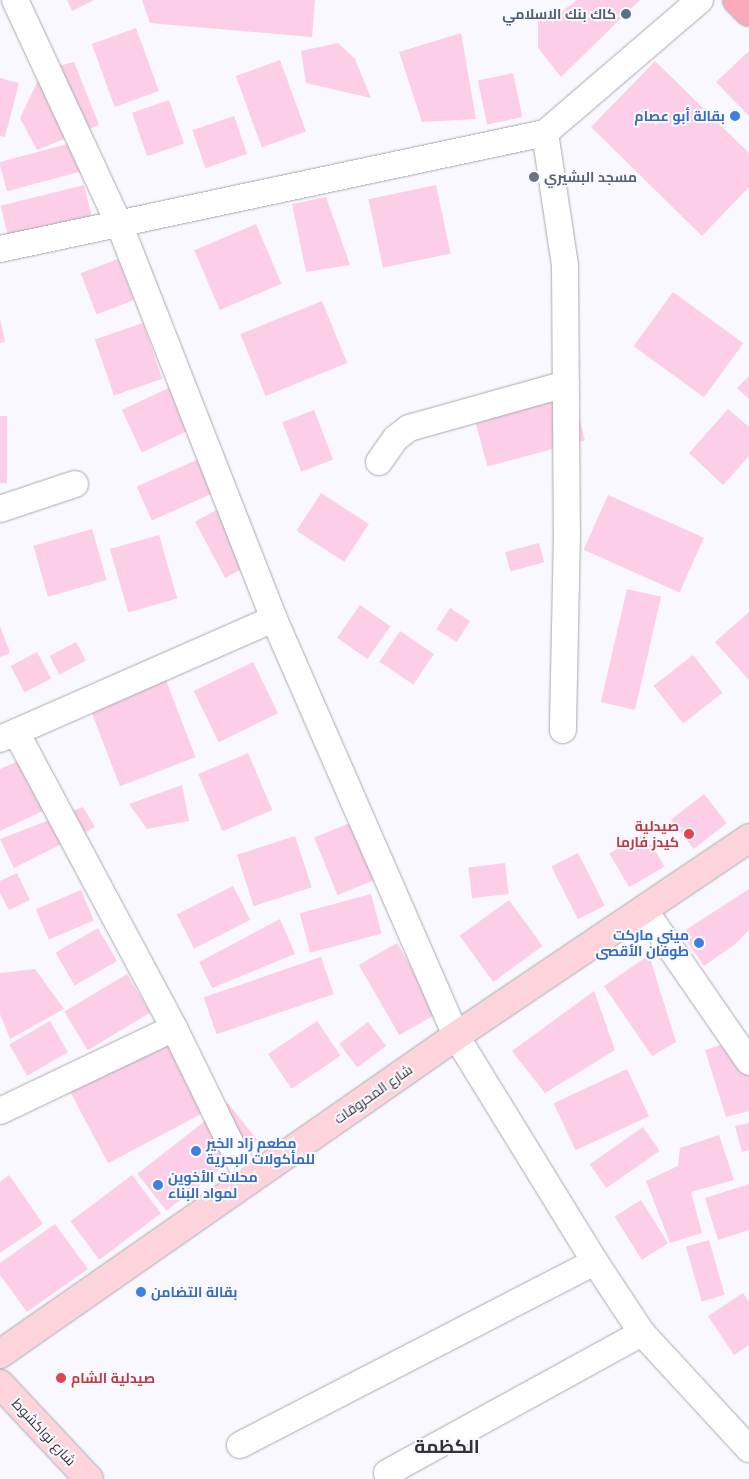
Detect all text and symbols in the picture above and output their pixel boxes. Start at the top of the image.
place label: كاك بنك الاسلامي [502,6,616,22]
marker: كاك بنك الاسلامي [620,8,632,20]
place label: بقالة أبو عصام [634,108,725,124]
marker: بقالة أبو عصام [729,110,741,122]
place label: مسجد البشيري [544,169,637,185]
marker: مسجد البشيري [528,171,540,183]
place label: صيدلية كيدز فارما [616,818,679,850]
marker: صيدلية كيدز فارما [683,828,695,840]
place label: ميني ماركت طوفان الأقصى [595,927,689,960]
marker: ميني ماركت طوفان الأقصى [693,937,705,949]
street label: شارع المحروقات [331,1061,415,1127]
place label: مطعم زاد الخير للمأكولات البحرية [206,1135,315,1168]
marker: مطعم زاد الخير للمأكولات البحرية [190,1145,202,1157]
place label: محلات الأخوين لمواد البناء [168,1169,258,1202]
marker: محلات الأخوين لمواد البناء [152,1179,164,1191]
place label: بقالة التضامن [151,1284,237,1300]
marker: بقالة التضامن [135,1286,147,1298]
place label: صيدلية الشام [71,1370,155,1386]
marker: صيدلية الشام [55,1372,67,1384]
street label: شارع نواكشوط [9,1395,79,1469]
district label: الكظمة [414,1436,480,1458]

